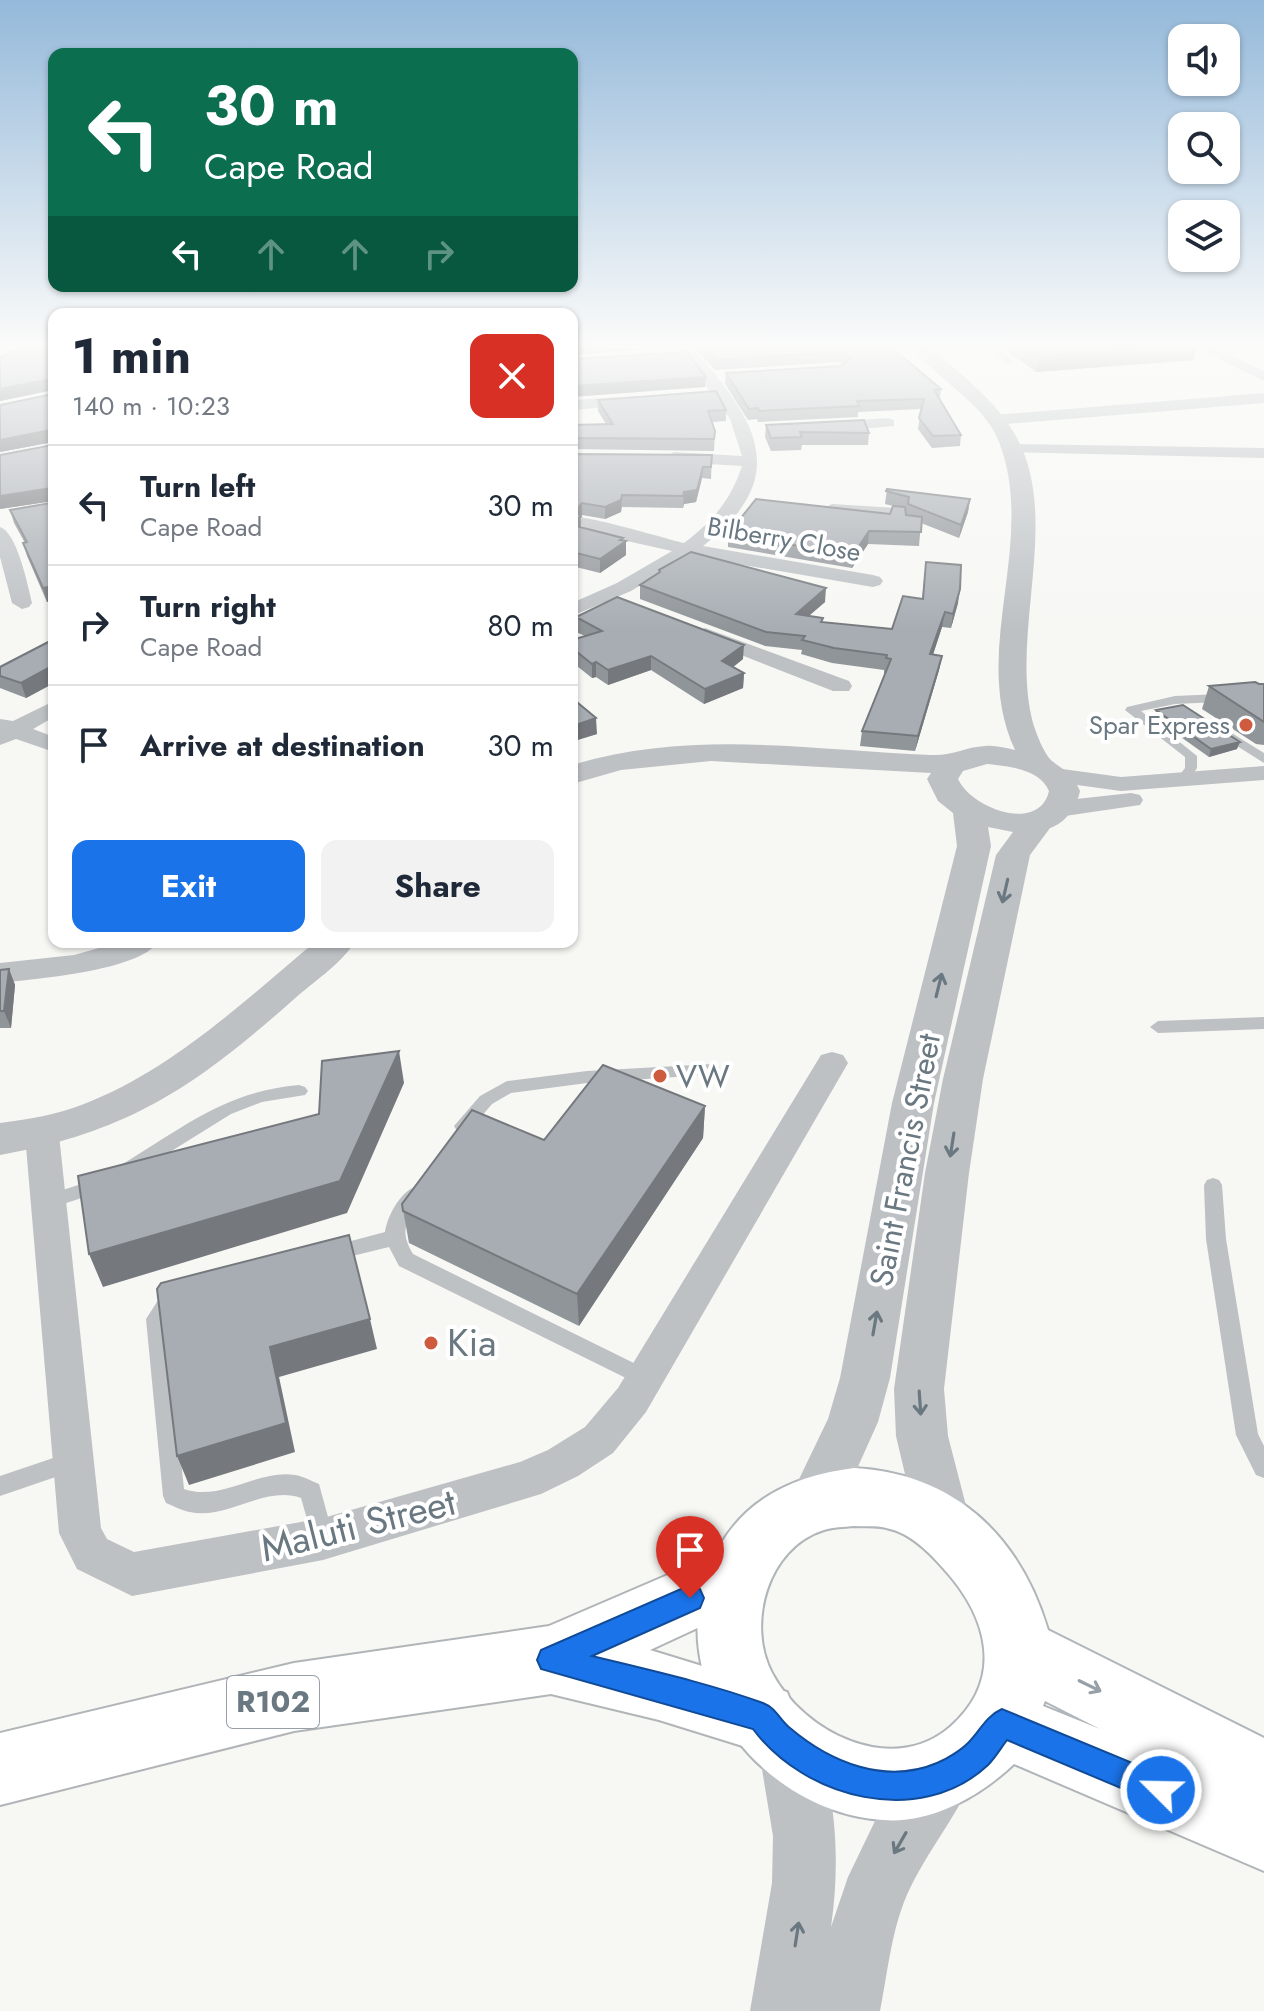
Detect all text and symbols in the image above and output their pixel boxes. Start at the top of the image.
map controls [1168,24,1240,272]
button: sound [1168,24,1240,96]
text: 30 m [204,65,339,146]
icon: left [72,80,176,184]
button: search [1168,112,1240,184]
text: Cape Road [204,140,374,192]
button: layers [1168,200,1240,272]
icon: left [165,232,209,276]
icon: ahead [249,232,293,276]
icon: ahead [333,232,377,276]
icon: right [417,232,461,276]
text: 1 min [72,322,191,391]
button: close [470,334,554,418]
text: 140 m · 10:23 [72,387,230,425]
text: Turn left [140,465,255,508]
icon: left [72,483,116,527]
text: 30 m [487,484,554,527]
street label: Bilberry Close [704,507,864,571]
text: Cape Road [140,508,262,546]
text: Turn right [140,585,276,628]
icon: right [72,603,116,647]
text: 80 m [487,604,554,647]
text: Cape Road [140,628,262,666]
place label: Spar Express [1089,706,1230,744]
marker: Spar Express [1237,716,1255,734]
icon: arrive [72,723,116,767]
text: Arrive at destination [140,724,425,767]
text: 30 m [487,724,554,767]
button: Exit [72,840,305,932]
button: Share [321,840,554,932]
one-way arrow [997,877,1012,903]
one-way arrow [933,973,948,999]
street label: Saint Francis Street [858,1029,952,1290]
place label: VW [676,1053,730,1099]
marker: VW [651,1067,669,1085]
one-way arrow [944,1132,959,1157]
one-way arrow [868,1311,883,1336]
place label: Kia [447,1315,497,1370]
marker: Kia [422,1334,440,1352]
one-way arrow [913,1389,928,1416]
street label: Maluti Street [255,1474,461,1575]
pin [656,1516,724,1598]
icon: arrive [668,1528,712,1572]
road number: R102 [227,1676,319,1728]
one-way arrow [1077,1679,1101,1694]
position arrow [1119,1748,1203,1832]
one-way arrow [892,1830,907,1854]
one-way arrow [790,1922,805,1947]

